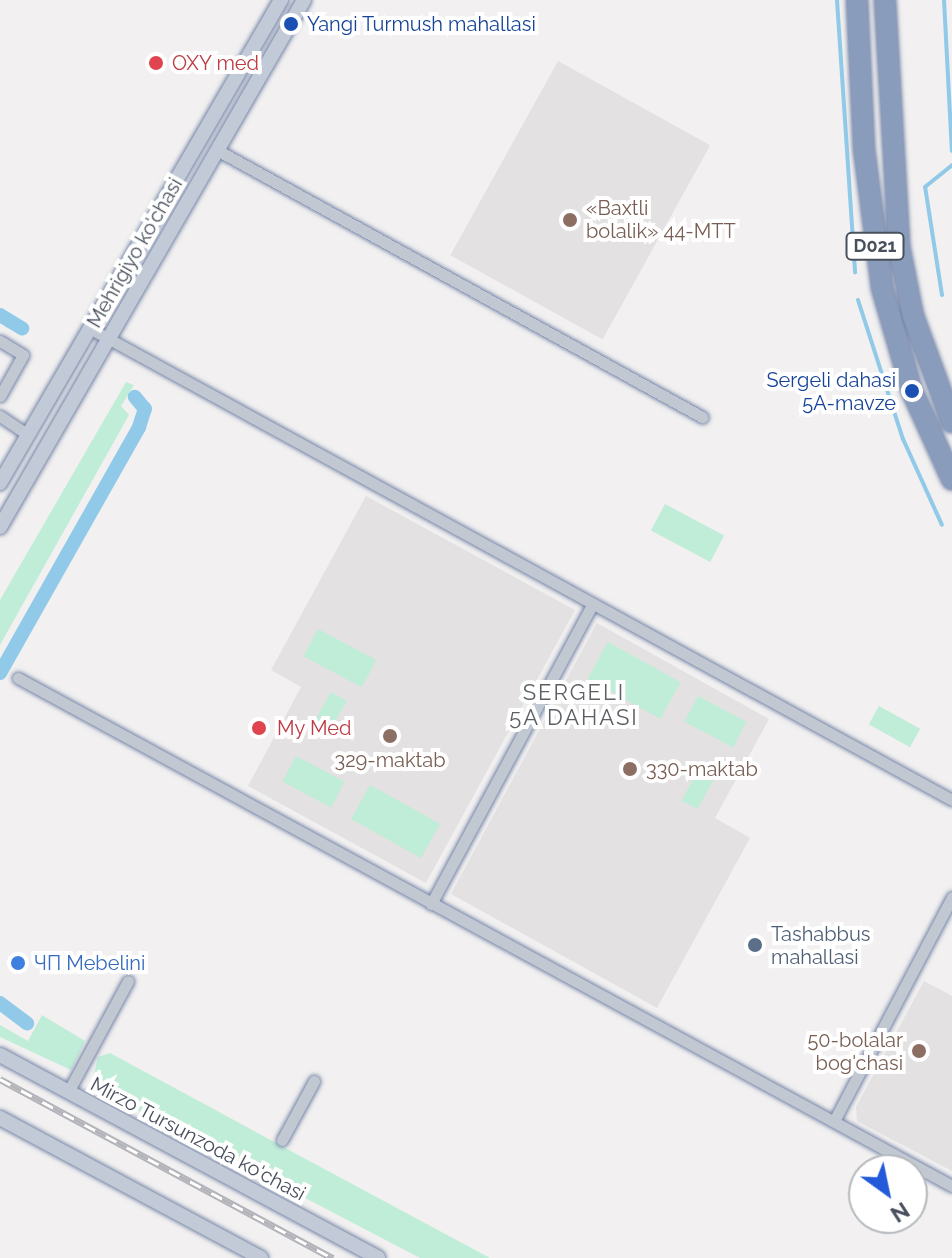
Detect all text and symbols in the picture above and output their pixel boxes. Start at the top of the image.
place label: Yangi Turmush mahallasi [307,12,536,36]
marker: Yangi Turmush mahallasi [282,15,300,33]
place label: OXY med [172,51,260,75]
marker: OXY med [147,54,165,72]
street label: Mehrigiyo ko'chasi [82,174,188,332]
place label: «Baxtli bolalik» 44-MTT [586,196,736,243]
marker: «Baxtli bolalik» 44-MTT [561,211,579,229]
road number: D021 [845,232,905,260]
place label: Sergeli dahasi 5A-mavze [766,368,896,415]
marker: Sergeli dahasi 5A-mavze [903,382,921,400]
district label: SERGELI 5A DAHASI [509,679,639,730]
place label: My Med [277,716,352,740]
marker: My Med [248,717,270,739]
marker: 329-maktab [381,727,399,745]
place label: 329-maktab [334,748,446,772]
place label: 330-maktab [646,757,758,781]
marker: 330-maktab [621,760,639,778]
place label: Tashabbus mahallasi [771,922,870,969]
marker: Tashabbus mahallasi [746,936,764,954]
place label: ЧП Mebelini [34,951,145,975]
marker: ЧП Mebelini [9,954,27,972]
place label: 50-bolalar bog'chasi [807,1028,903,1075]
marker: 50-bolalar bog'chasi [910,1042,928,1060]
street label: Mirzo Tursunzoda ko'chasi [86,1072,310,1206]
north arrow [848,1154,928,1234]
text: N [886,1197,914,1228]

